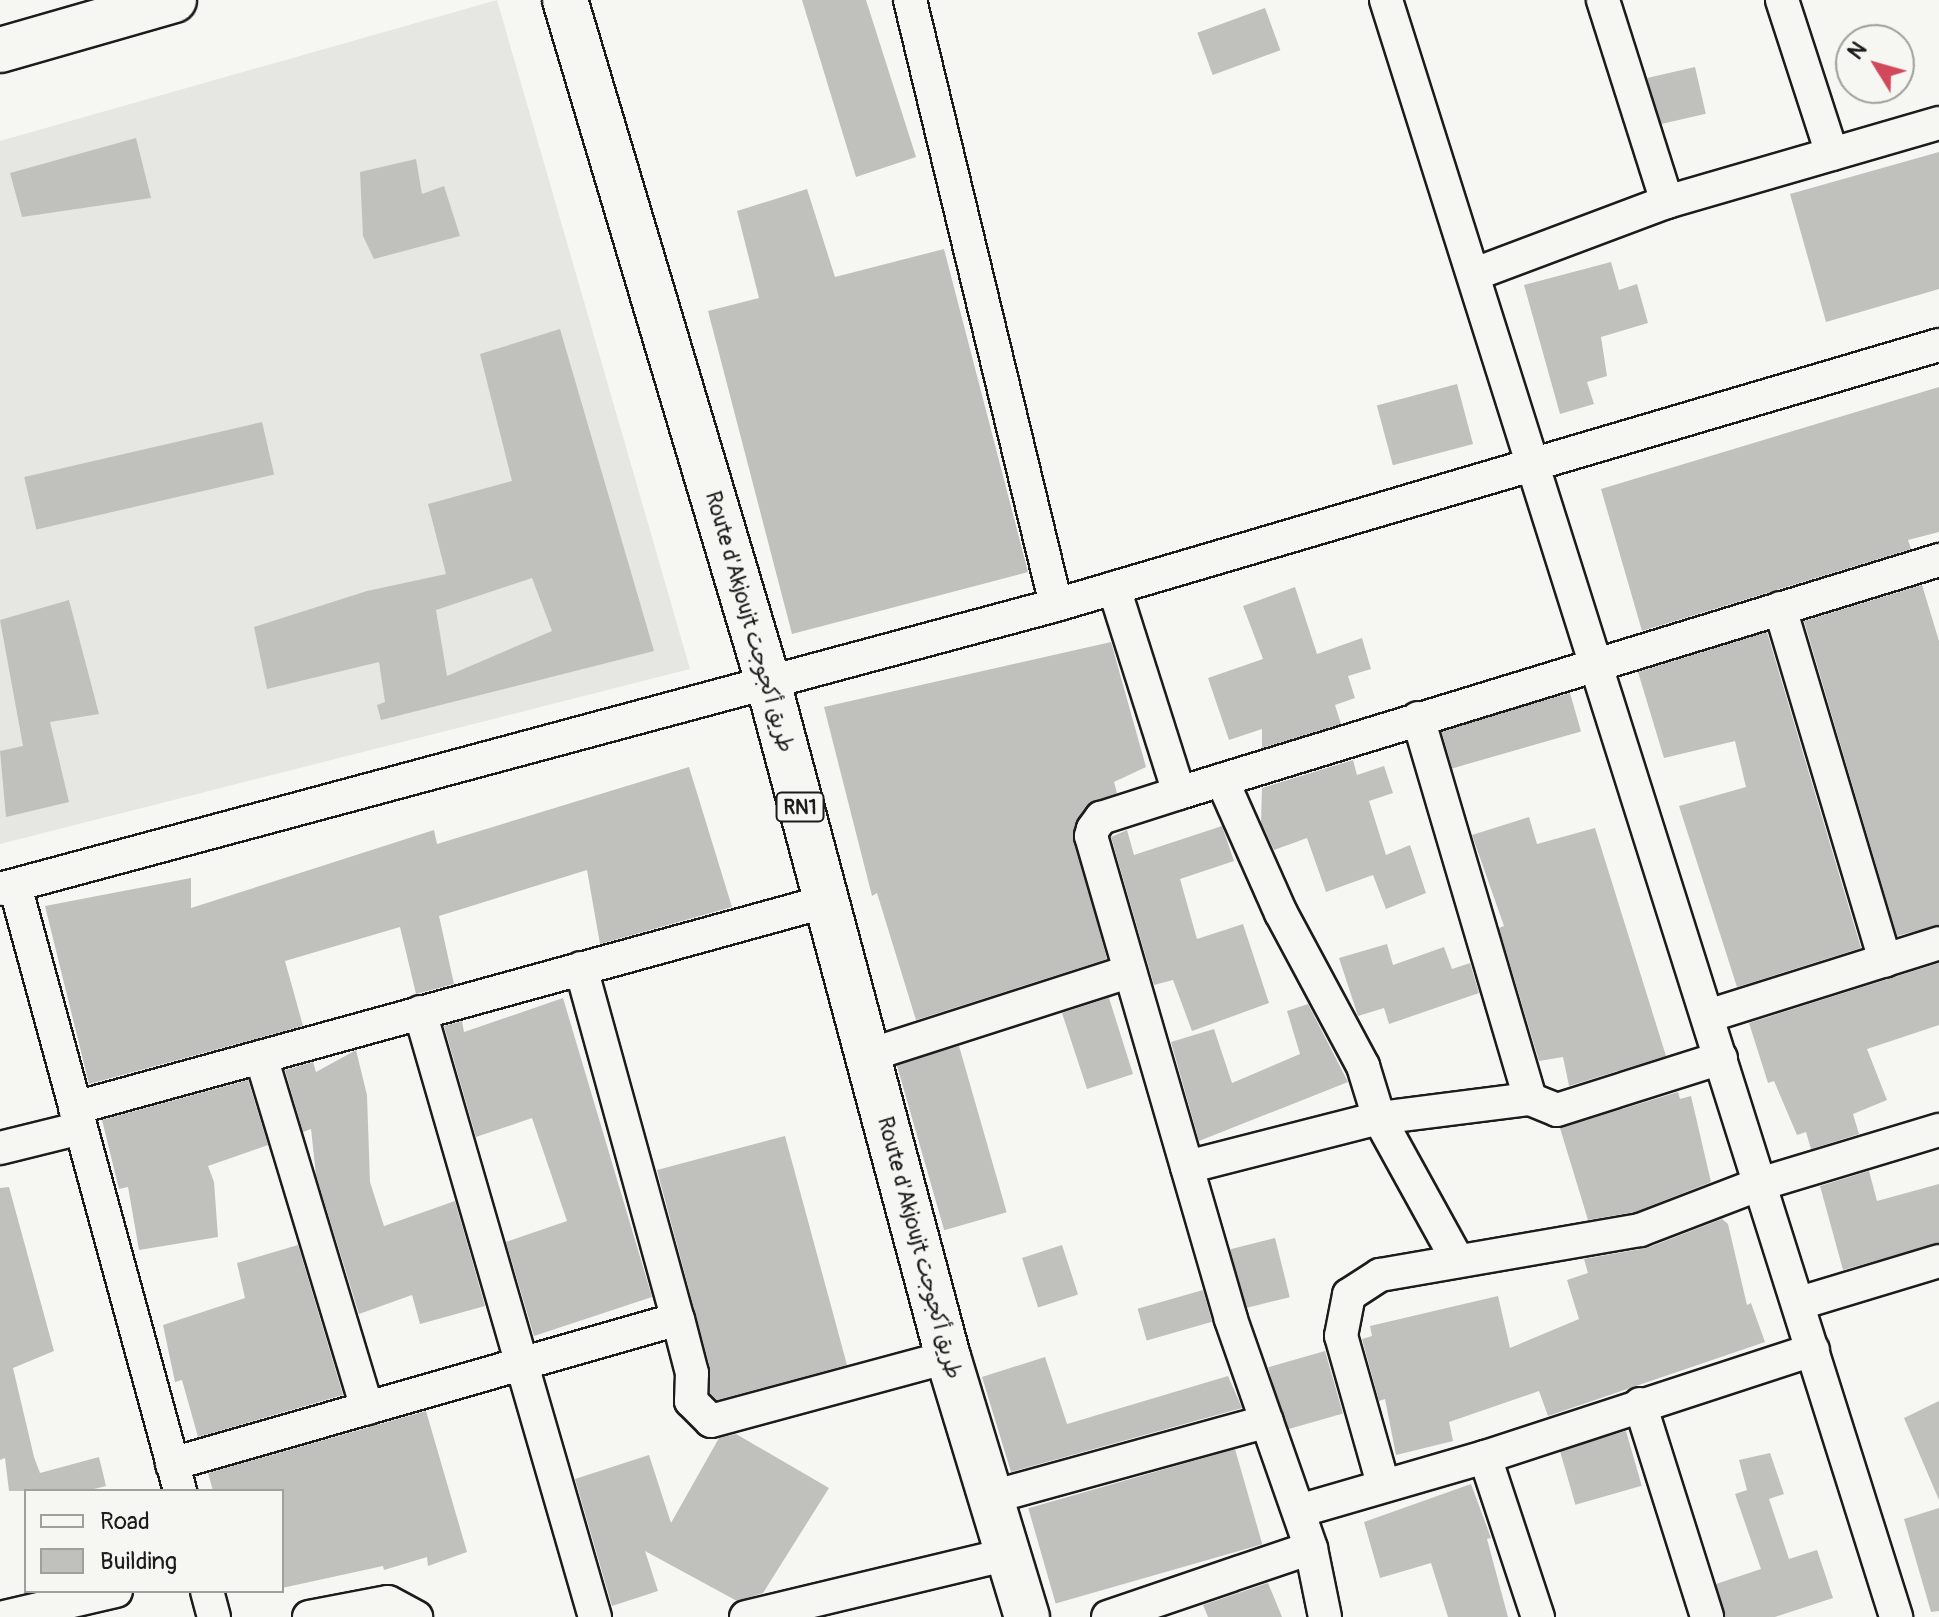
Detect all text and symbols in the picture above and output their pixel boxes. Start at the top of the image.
north arrow [1835,24,1915,104]
text: N [1842,36,1873,65]
street label: Route d'Akjoujt طريق أكجوجت [699,488,799,756]
road number: RN1 [774,791,826,823]
street label: Route d'Akjoujt طريق أكجوجت [871,1114,967,1382]
legend [24,1489,284,1593]
text: Road [100,1507,150,1536]
text: Building [100,1547,177,1576]

